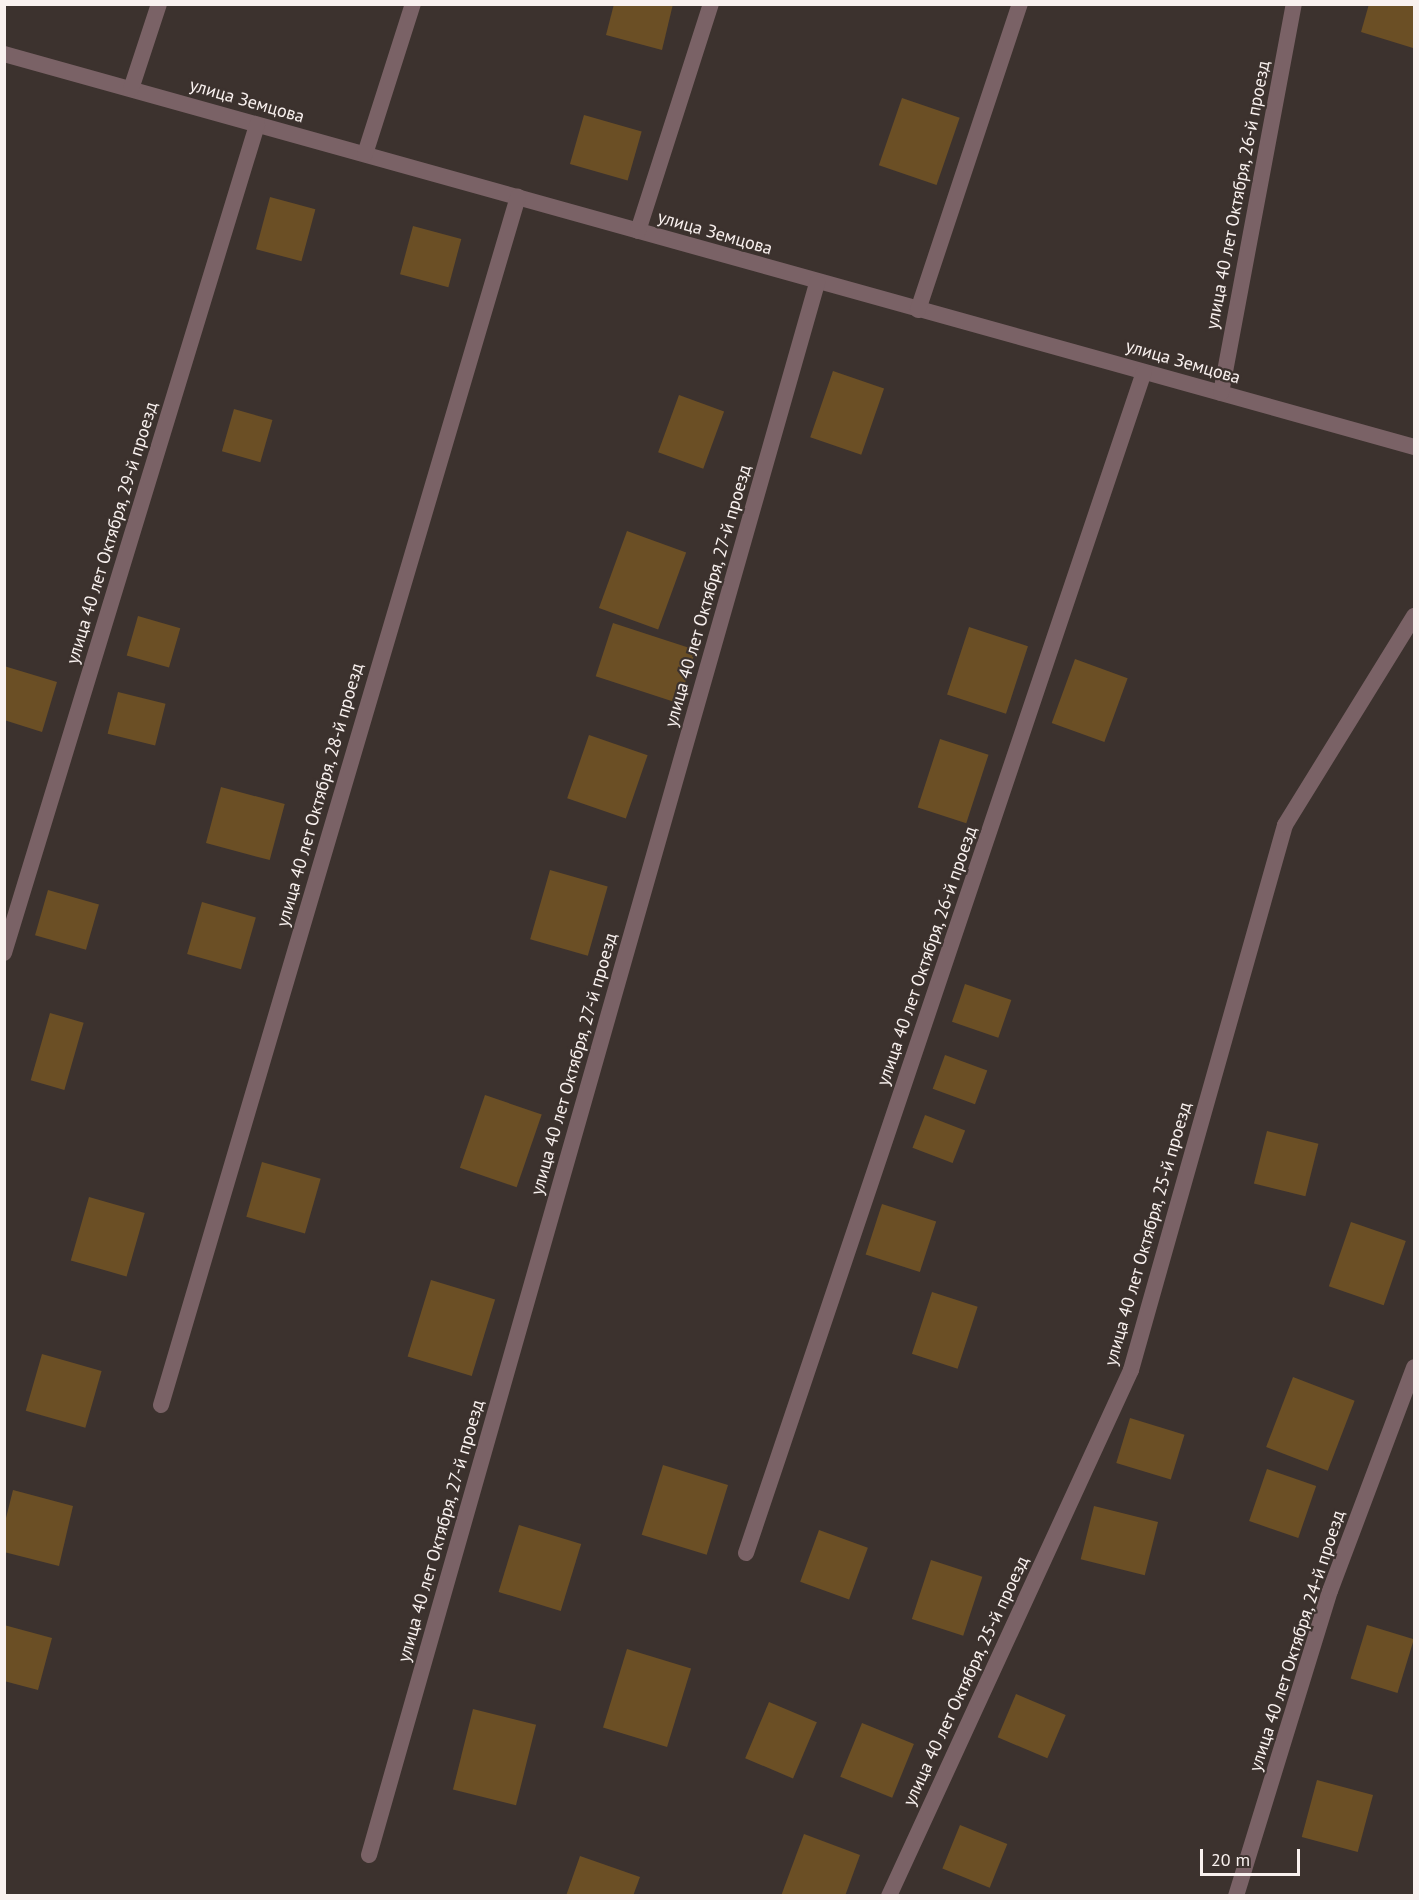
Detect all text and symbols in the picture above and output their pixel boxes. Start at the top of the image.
street label: улица 40 лет Октября, 26-й проезд [1201,58,1275,332]
street label: улица Земцова [187,74,307,128]
street label: улица Земцова [655,206,775,260]
street label: улица Земцова [1123,335,1243,389]
street label: улица 40 лет Октября, 29-й проезд [61,398,163,668]
street label: улица 40 лет Октября, 27-й проезд [660,461,756,731]
street label: улица 40 лет Октября, 28-й проезд [272,660,368,930]
street label: улица 40 лет Октября, 26-й проезд [872,822,982,1090]
street label: улица 40 лет Октября, 27-й проезд [526,929,622,1199]
street label: улица 40 лет Октября, 25-й проезд [1100,1099,1196,1369]
street label: улица 40 лет Октября, 27-й проезд [393,1396,489,1666]
street label: улица 40 лет Октября, 24-й проезд [1244,1507,1350,1775]
street label: улица 40 лет Октября, 25-й проезд [898,1552,1034,1810]
scale bar [1203,1837,1304,1875]
text: 20 m [1211,1848,1250,1871]

